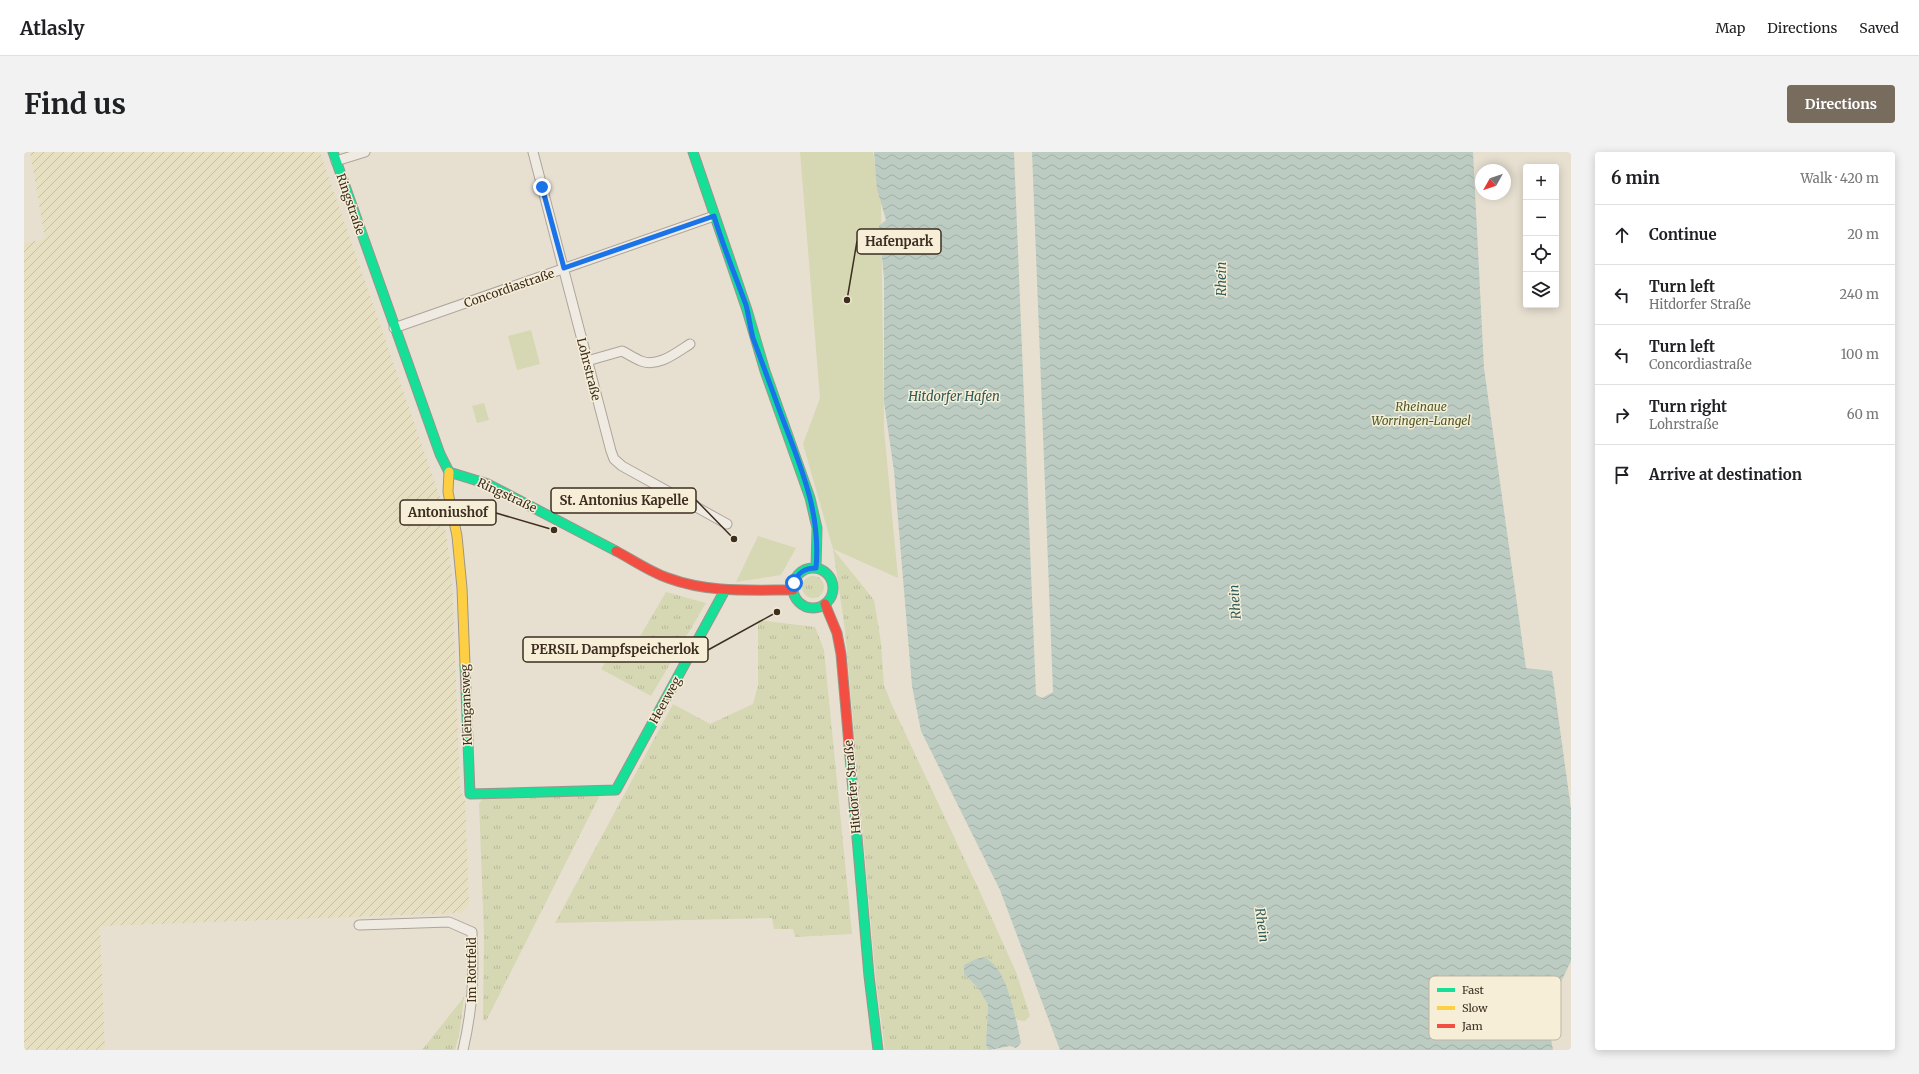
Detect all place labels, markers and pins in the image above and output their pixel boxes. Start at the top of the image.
callout: Hafenpark [857,229,941,254]
callout: St. Antonius Kapelle [551,488,696,513]
callout: Antoniushof [400,500,496,525]
callout: PERSIL Dampfspeicherlok [523,637,708,662]

